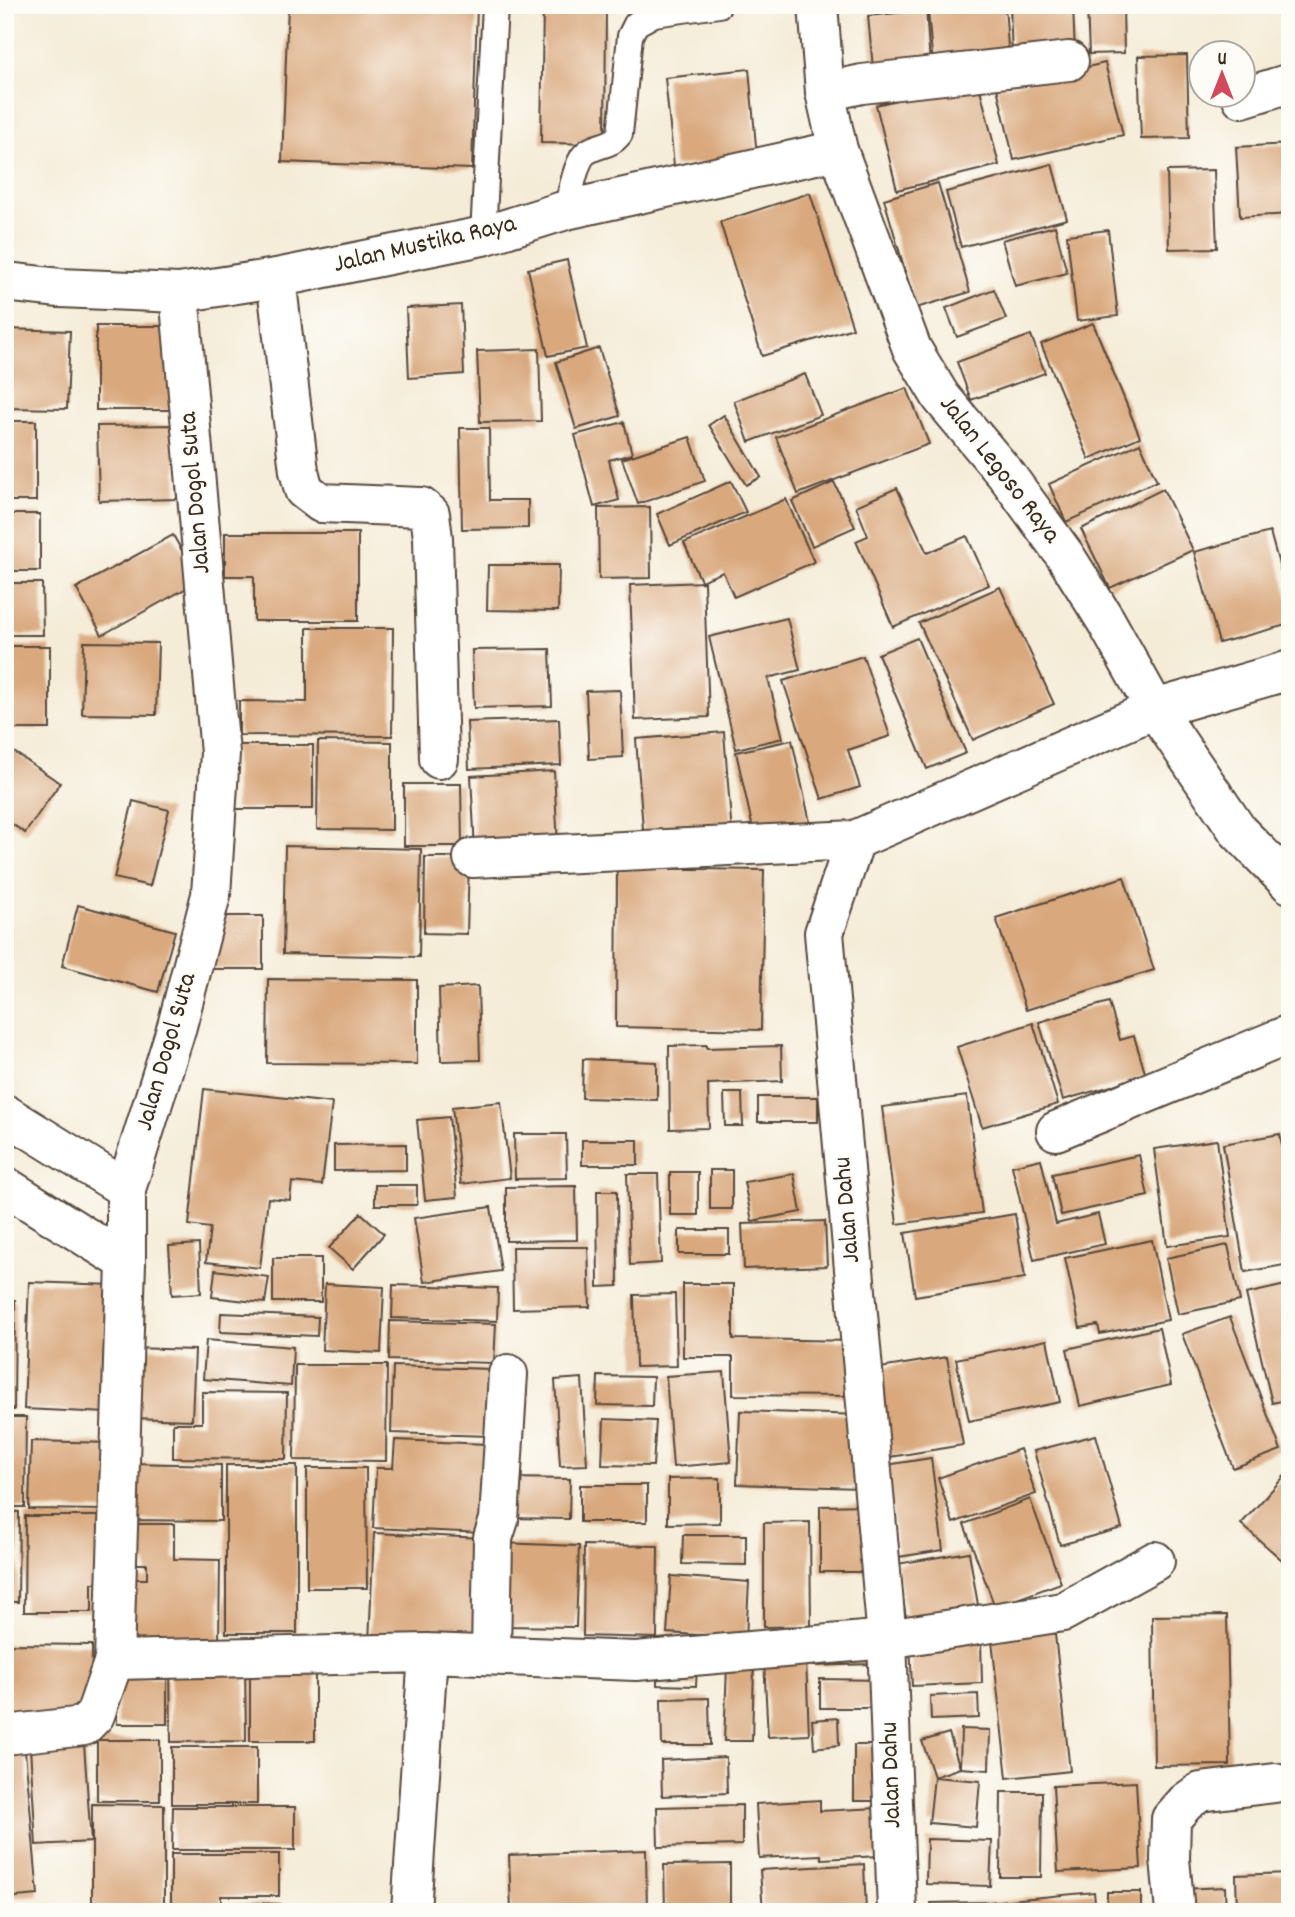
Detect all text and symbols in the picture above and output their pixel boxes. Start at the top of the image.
north arrow [1186,38,1256,108]
text: U [1217,47,1227,74]
street label: Jalan Mustika Raya [330,206,521,284]
street label: Jalan Legoso Raya [929,388,1069,553]
street label: Jalan Dogol Suta [170,410,222,576]
street label: Jalan Dogol Suta [127,968,207,1135]
street label: Jalan Dahu [825,1155,871,1265]
street label: Jalan Dahu [872,1721,912,1829]

